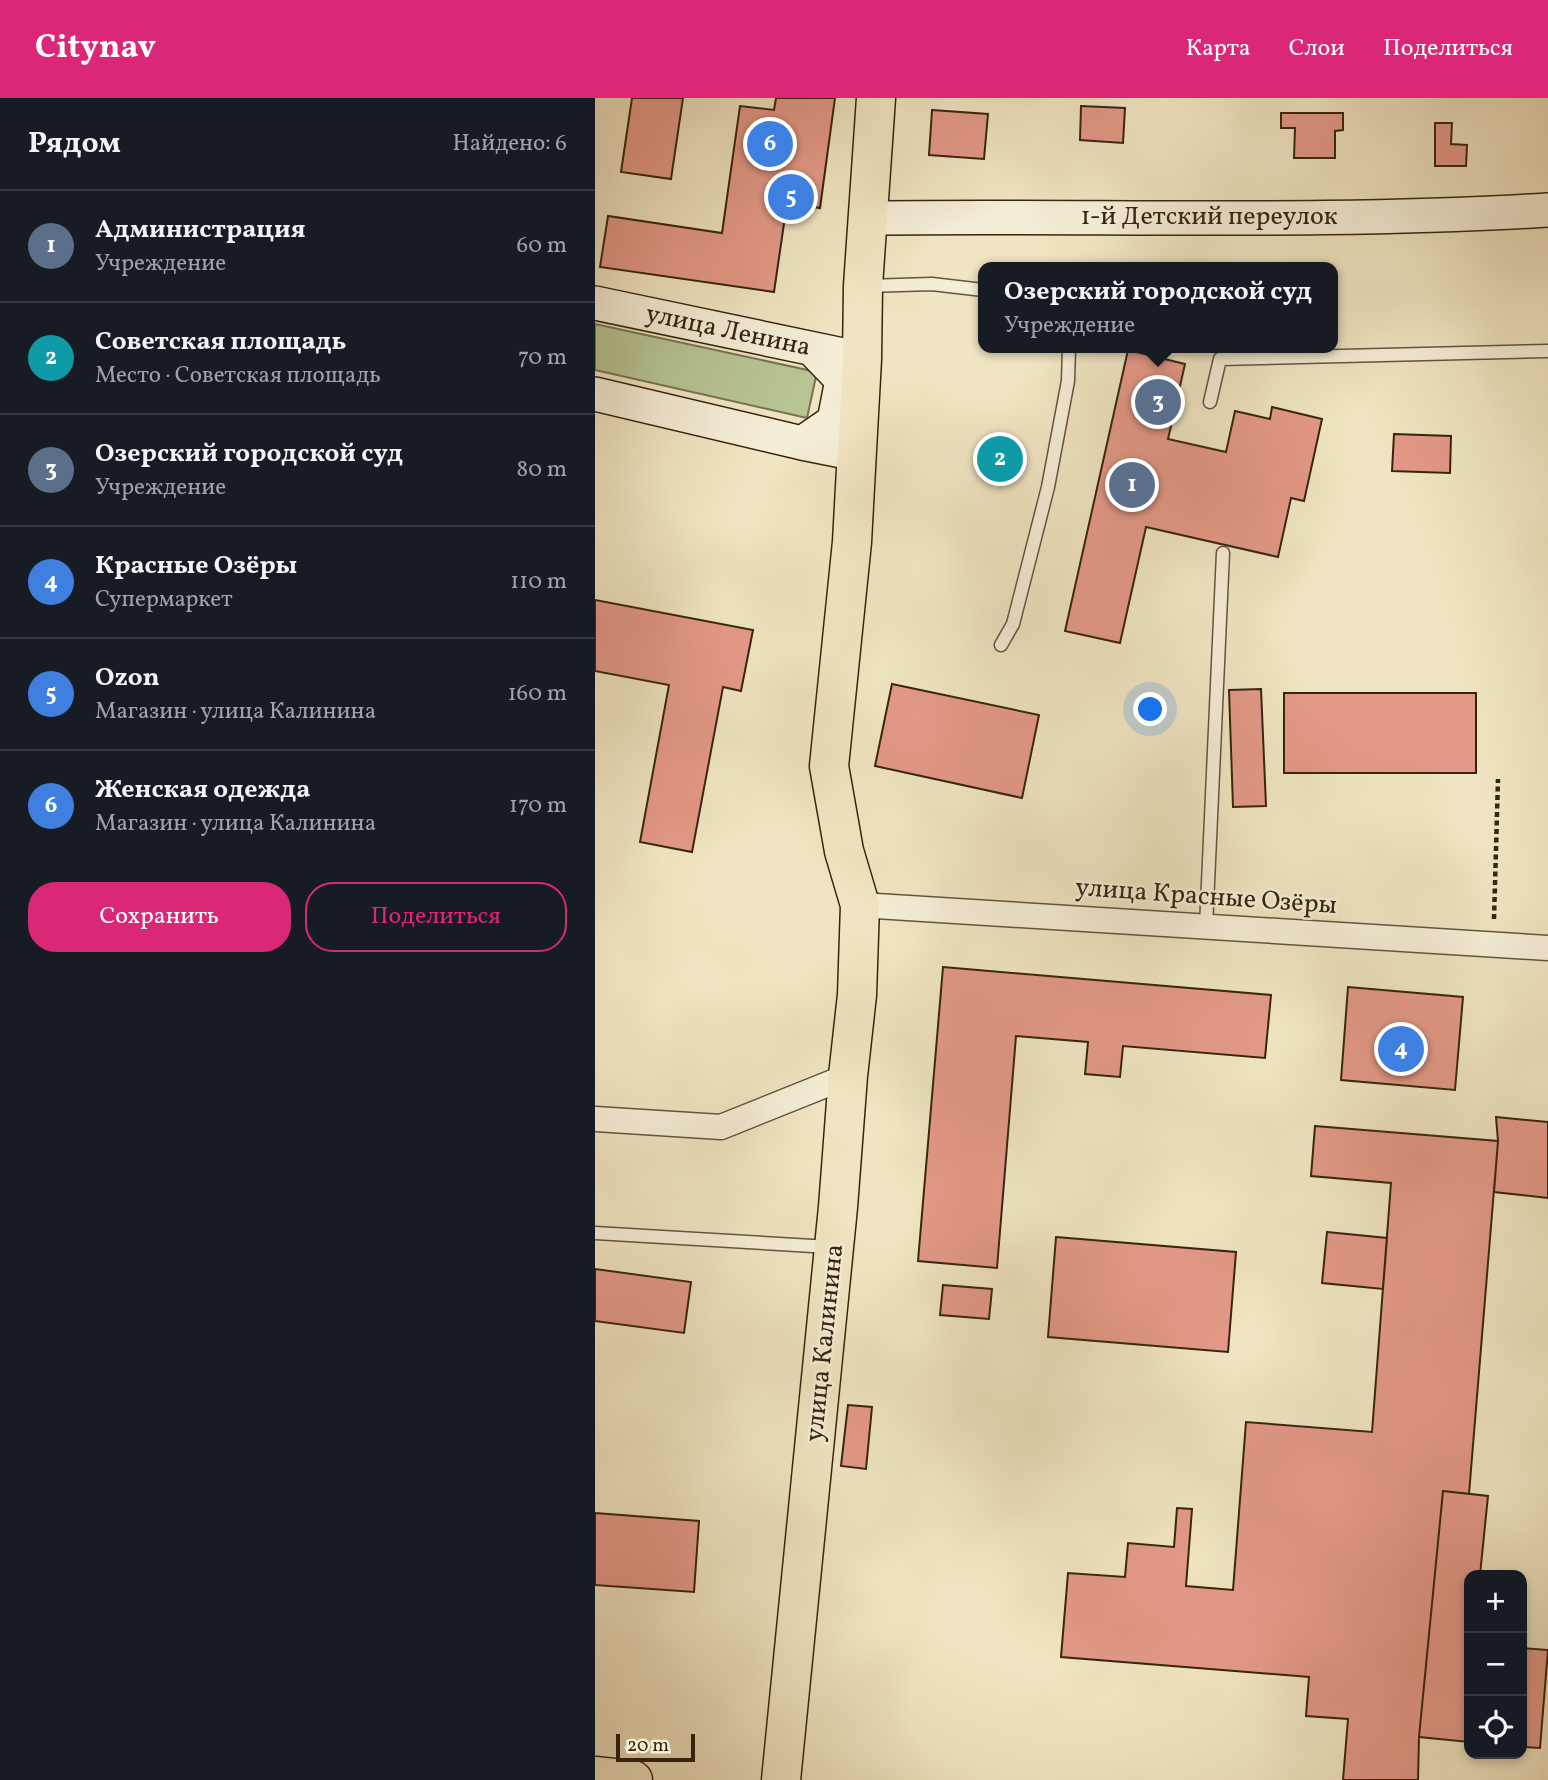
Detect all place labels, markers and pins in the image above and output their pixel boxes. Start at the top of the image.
pin: 6 [747,118,793,170]
pin: 5 [768,171,814,223]
pin: 3 [1135,376,1181,428]
pin: 2 [977,433,1023,485]
pin: 1 [1109,459,1155,511]
pin: 4 [1378,1023,1424,1075]

